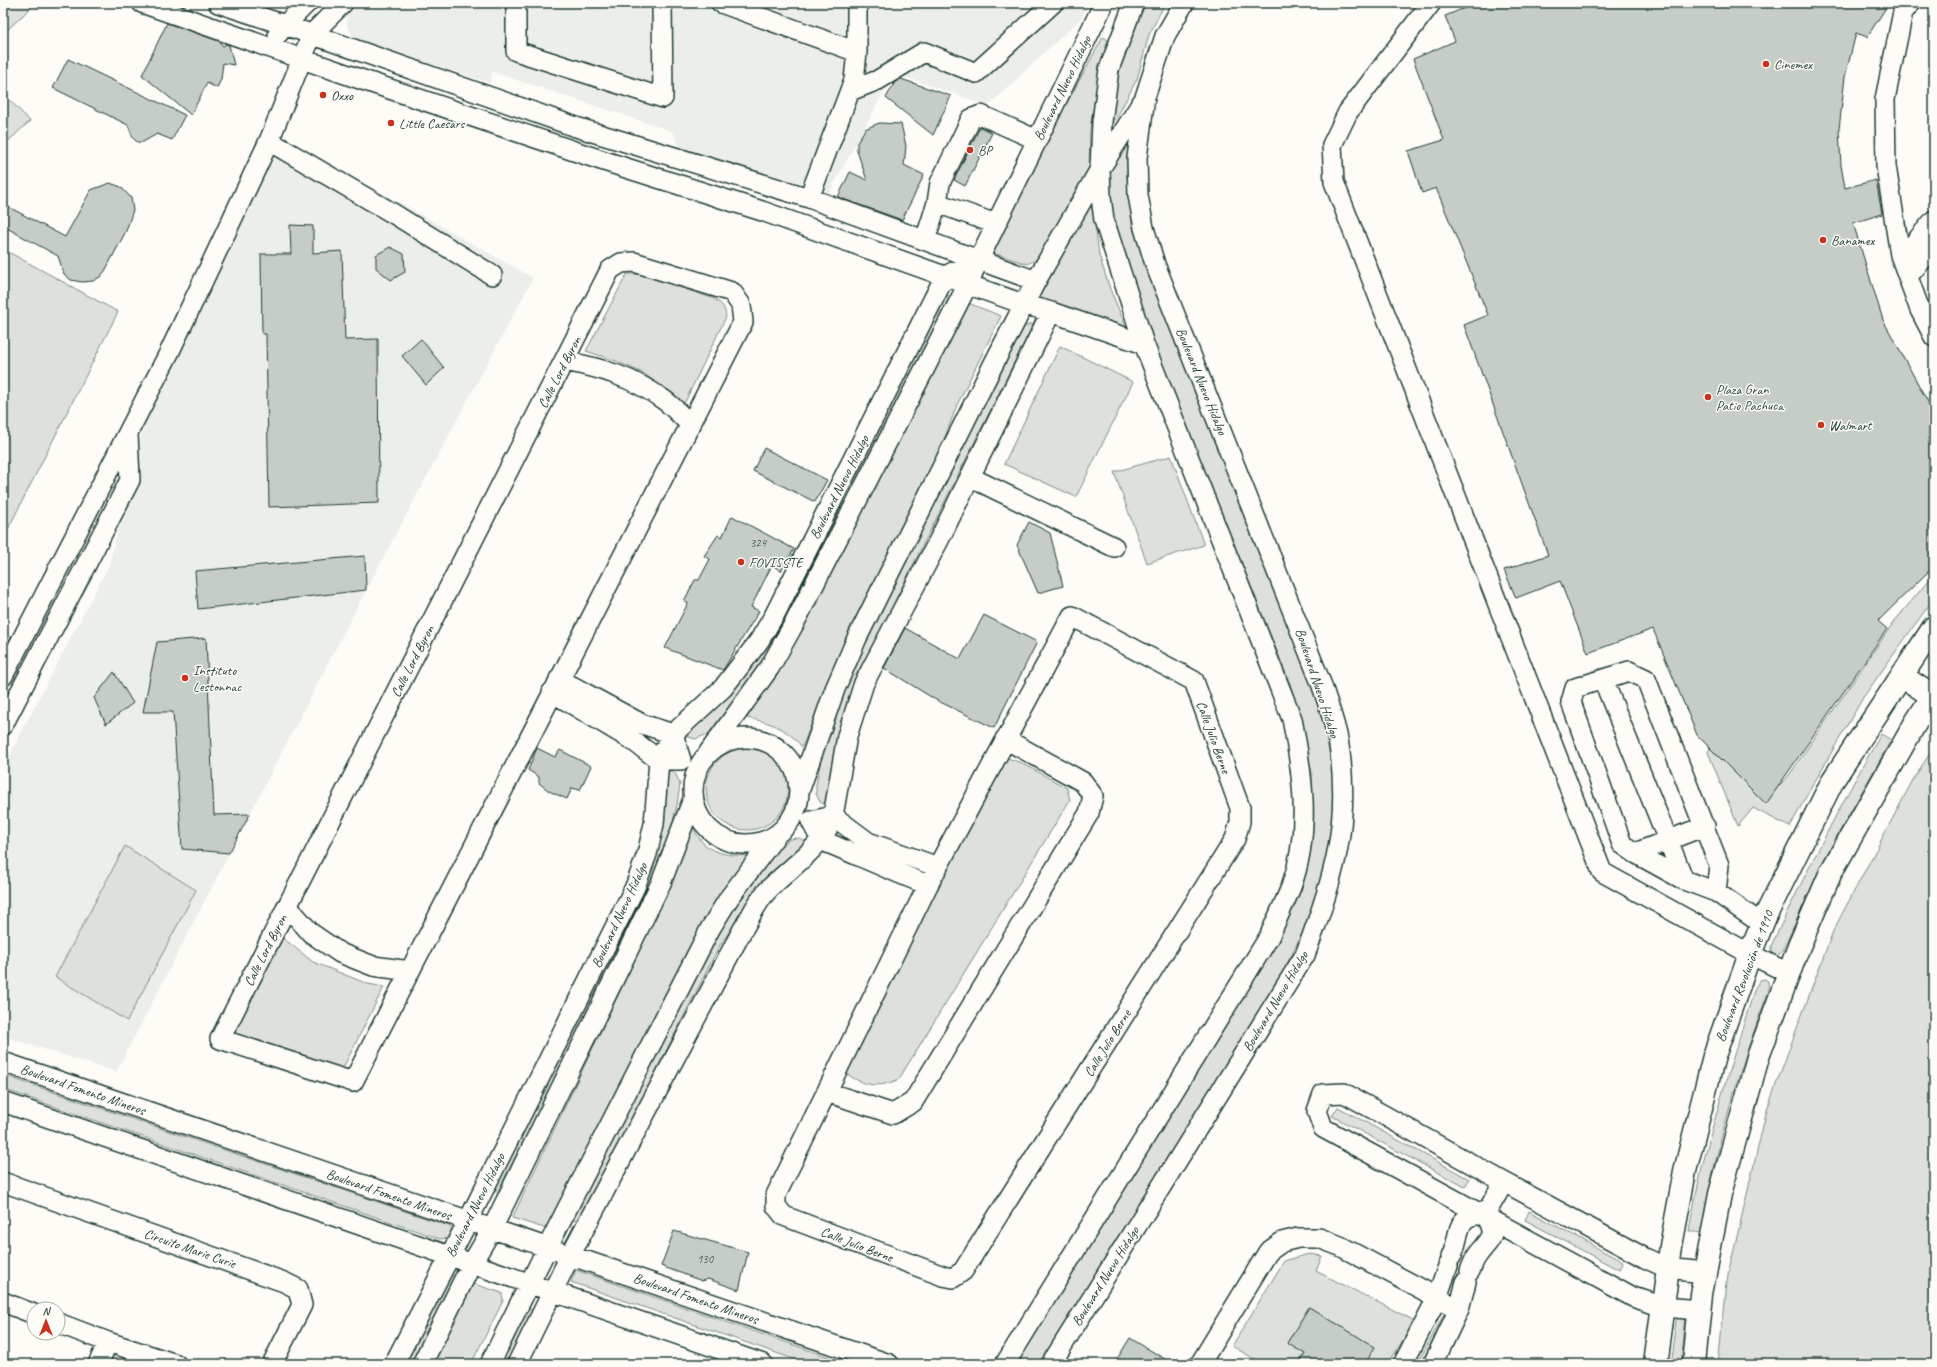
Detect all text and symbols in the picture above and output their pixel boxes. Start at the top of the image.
street label: Boulevard Nuevo Hidalgo [1030,32,1096,143]
place label: Cinemex [1774,56,1813,73]
marker: Cinemex [1761,59,1771,69]
place label: Oxxo [331,87,354,104]
marker: Oxxo [318,90,328,100]
place label: Little Caesars [399,115,466,132]
marker: Little Caesars [386,118,396,128]
place label: BP [978,142,994,159]
marker: BP [965,145,975,155]
place label: Banamex [1831,232,1875,249]
marker: Banamex [1818,235,1828,245]
street label: Boulevard Nuevo Hidalgo [1172,325,1231,438]
street label: Calle Lord Byron [534,333,585,411]
place label: Plaza Gran Patio Pachuca [1716,381,1784,414]
marker: Plaza Gran Patio Pachuca [1703,392,1713,402]
place label: Walmart [1829,417,1873,434]
marker: Walmart [1816,420,1826,430]
street label: Boulevard Nuevo Hidalgo [806,432,873,542]
house number: 324 [750,535,768,551]
place label: FOVISSTE [749,554,805,571]
marker: FOVISSTE [736,557,746,567]
street label: Calle Lord Byron [387,622,438,700]
street label: Boulevard Nuevo Hidalgo [1292,626,1344,741]
place label: Instituto Lestonnac [193,662,242,695]
marker: Instituto Lestonnac [180,673,190,683]
street label: Calle Julio Berne [1193,699,1235,777]
street label: Boulevard Nuevo Hidalgo [588,859,652,971]
street label: Boulevard Revolución de 1910 [1712,907,1778,1044]
street label: Calle Lord Byron [240,911,291,989]
street label: Boulevard Nuevo Hidalgo [1239,947,1313,1055]
street label: Calle Julio Berne [1080,1005,1135,1080]
street label: Boulevard Fomento Mineros [18,1060,149,1119]
street label: Boulevard Nuevo Hidalgo [442,1150,509,1260]
street label: Boulevard Fomento Mineros [324,1165,455,1224]
street label: Boulevard Nuevo Hidalgo [1068,1222,1143,1329]
street label: Calle Julio Berne [818,1223,897,1266]
street label: Circuito Marie Curie [142,1225,239,1273]
house number: 130 [697,1251,715,1267]
street label: Boulevard Fomento Mineros [631,1269,762,1328]
north arrow [26,1301,66,1341]
text: N [43,1304,52,1318]

